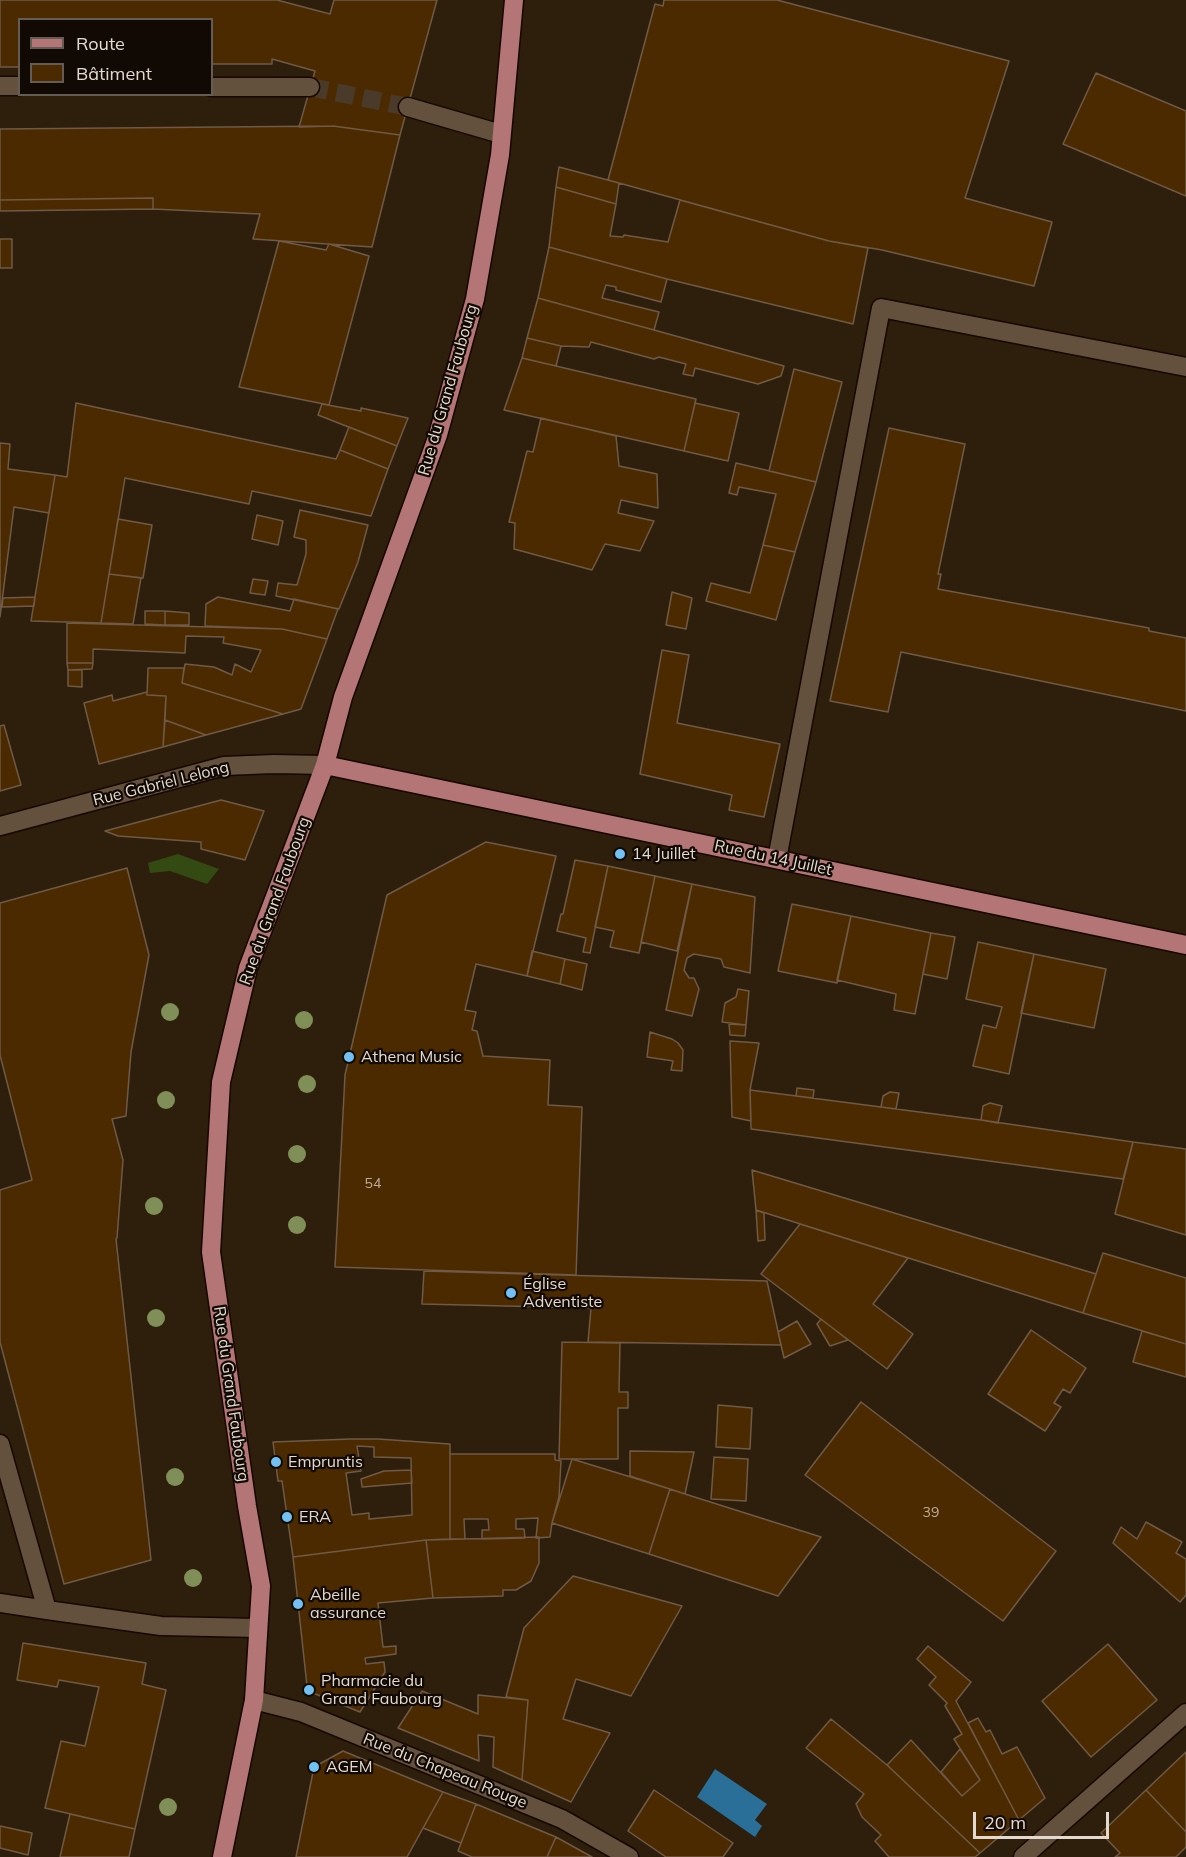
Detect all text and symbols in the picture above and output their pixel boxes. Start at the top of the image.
legend [18,18,213,96]
text: Route [76,32,125,55]
text: Bâtiment [76,62,152,85]
street label: Rue du Grand Faubourg [414,302,482,478]
street label: Rue Gabriel Lelong [91,758,231,810]
street label: Rue du Grand Faubourg [236,814,314,988]
street label: Rue du 14 Juillet [712,836,834,880]
place label: 14 Juillet [632,844,696,864]
marker: 14 Juillet [613,847,627,861]
place label: Athena Music [361,1047,462,1067]
marker: Athena Music [342,1050,356,1064]
house number: 54 [365,1176,381,1192]
place label: Église Adventiste [523,1274,602,1312]
marker: Église Adventiste [504,1286,518,1300]
street label: Rue du Grand Faubourg [209,1305,253,1483]
place label: Empruntis [288,1452,363,1472]
marker: Empruntis [269,1455,283,1469]
house number: 39 [923,1505,939,1521]
place label: ERA [299,1507,331,1527]
marker: ERA [280,1510,294,1524]
place label: Abeille assurance [310,1585,386,1623]
marker: Abeille assurance [291,1597,305,1611]
place label: Pharmacie du Grand Faubourg [321,1671,442,1709]
marker: Pharmacie du Grand Faubourg [302,1683,316,1697]
street label: Rue du Chapeau Rouge [360,1729,530,1813]
place label: AGEM [326,1757,372,1777]
marker: AGEM [307,1760,321,1774]
scale bar [976,1800,1112,1838]
text: 20 m [984,1811,1026,1834]

